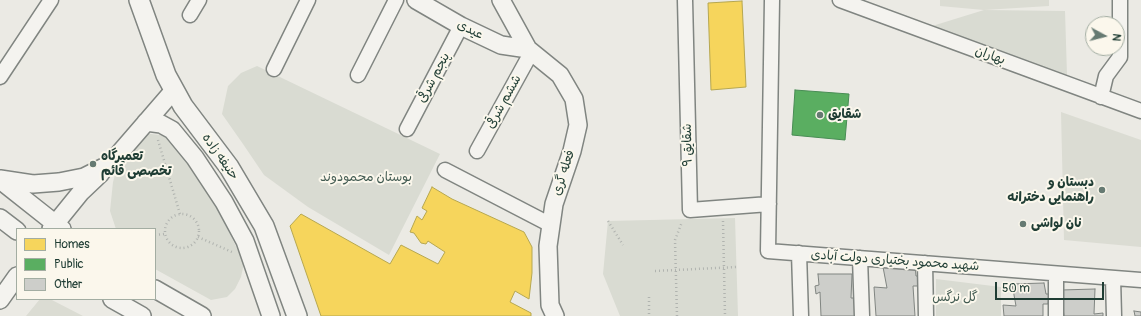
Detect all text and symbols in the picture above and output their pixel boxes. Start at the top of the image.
north arrow [1085,16,1125,56]
street label: عیدی [454,17,486,43]
text: N [1110,33,1123,42]
street label: بهاران [973,43,1007,69]
street label: پنجم شرقی [414,50,454,106]
street label: ششم شرقی [483,72,525,132]
place label: شقایق [828,107,861,123]
marker: شقایق [815,110,825,120]
street label: شقایق ۹ [680,123,696,167]
street label: حنیفه زاده [198,131,242,183]
street label: فعله گری [549,148,579,198]
place label: تعمیرگاه تخصصی قائم [101,149,171,180]
marker: تعمیرگاه تخصصی قائم [88,159,98,169]
park label: بوستان محمودوند [320,170,412,186]
place label: دبستان و راهنمایی دخترانه [1007,175,1094,206]
marker: دبستان و راهنمایی دخترانه [1097,185,1107,195]
place label: نان لواشی [1031,216,1082,232]
marker: نان لواشی [1018,219,1028,229]
legend [16,228,156,300]
text: Homes [54,237,90,252]
street label: شهید محمود بختیاری دولت آبادی [810,247,980,275]
text: Public [54,257,84,272]
scale bar [997,274,1106,300]
text: Other [54,277,82,292]
text: 50 m [1002,281,1030,296]
park label: گل نرگس [932,290,978,306]

